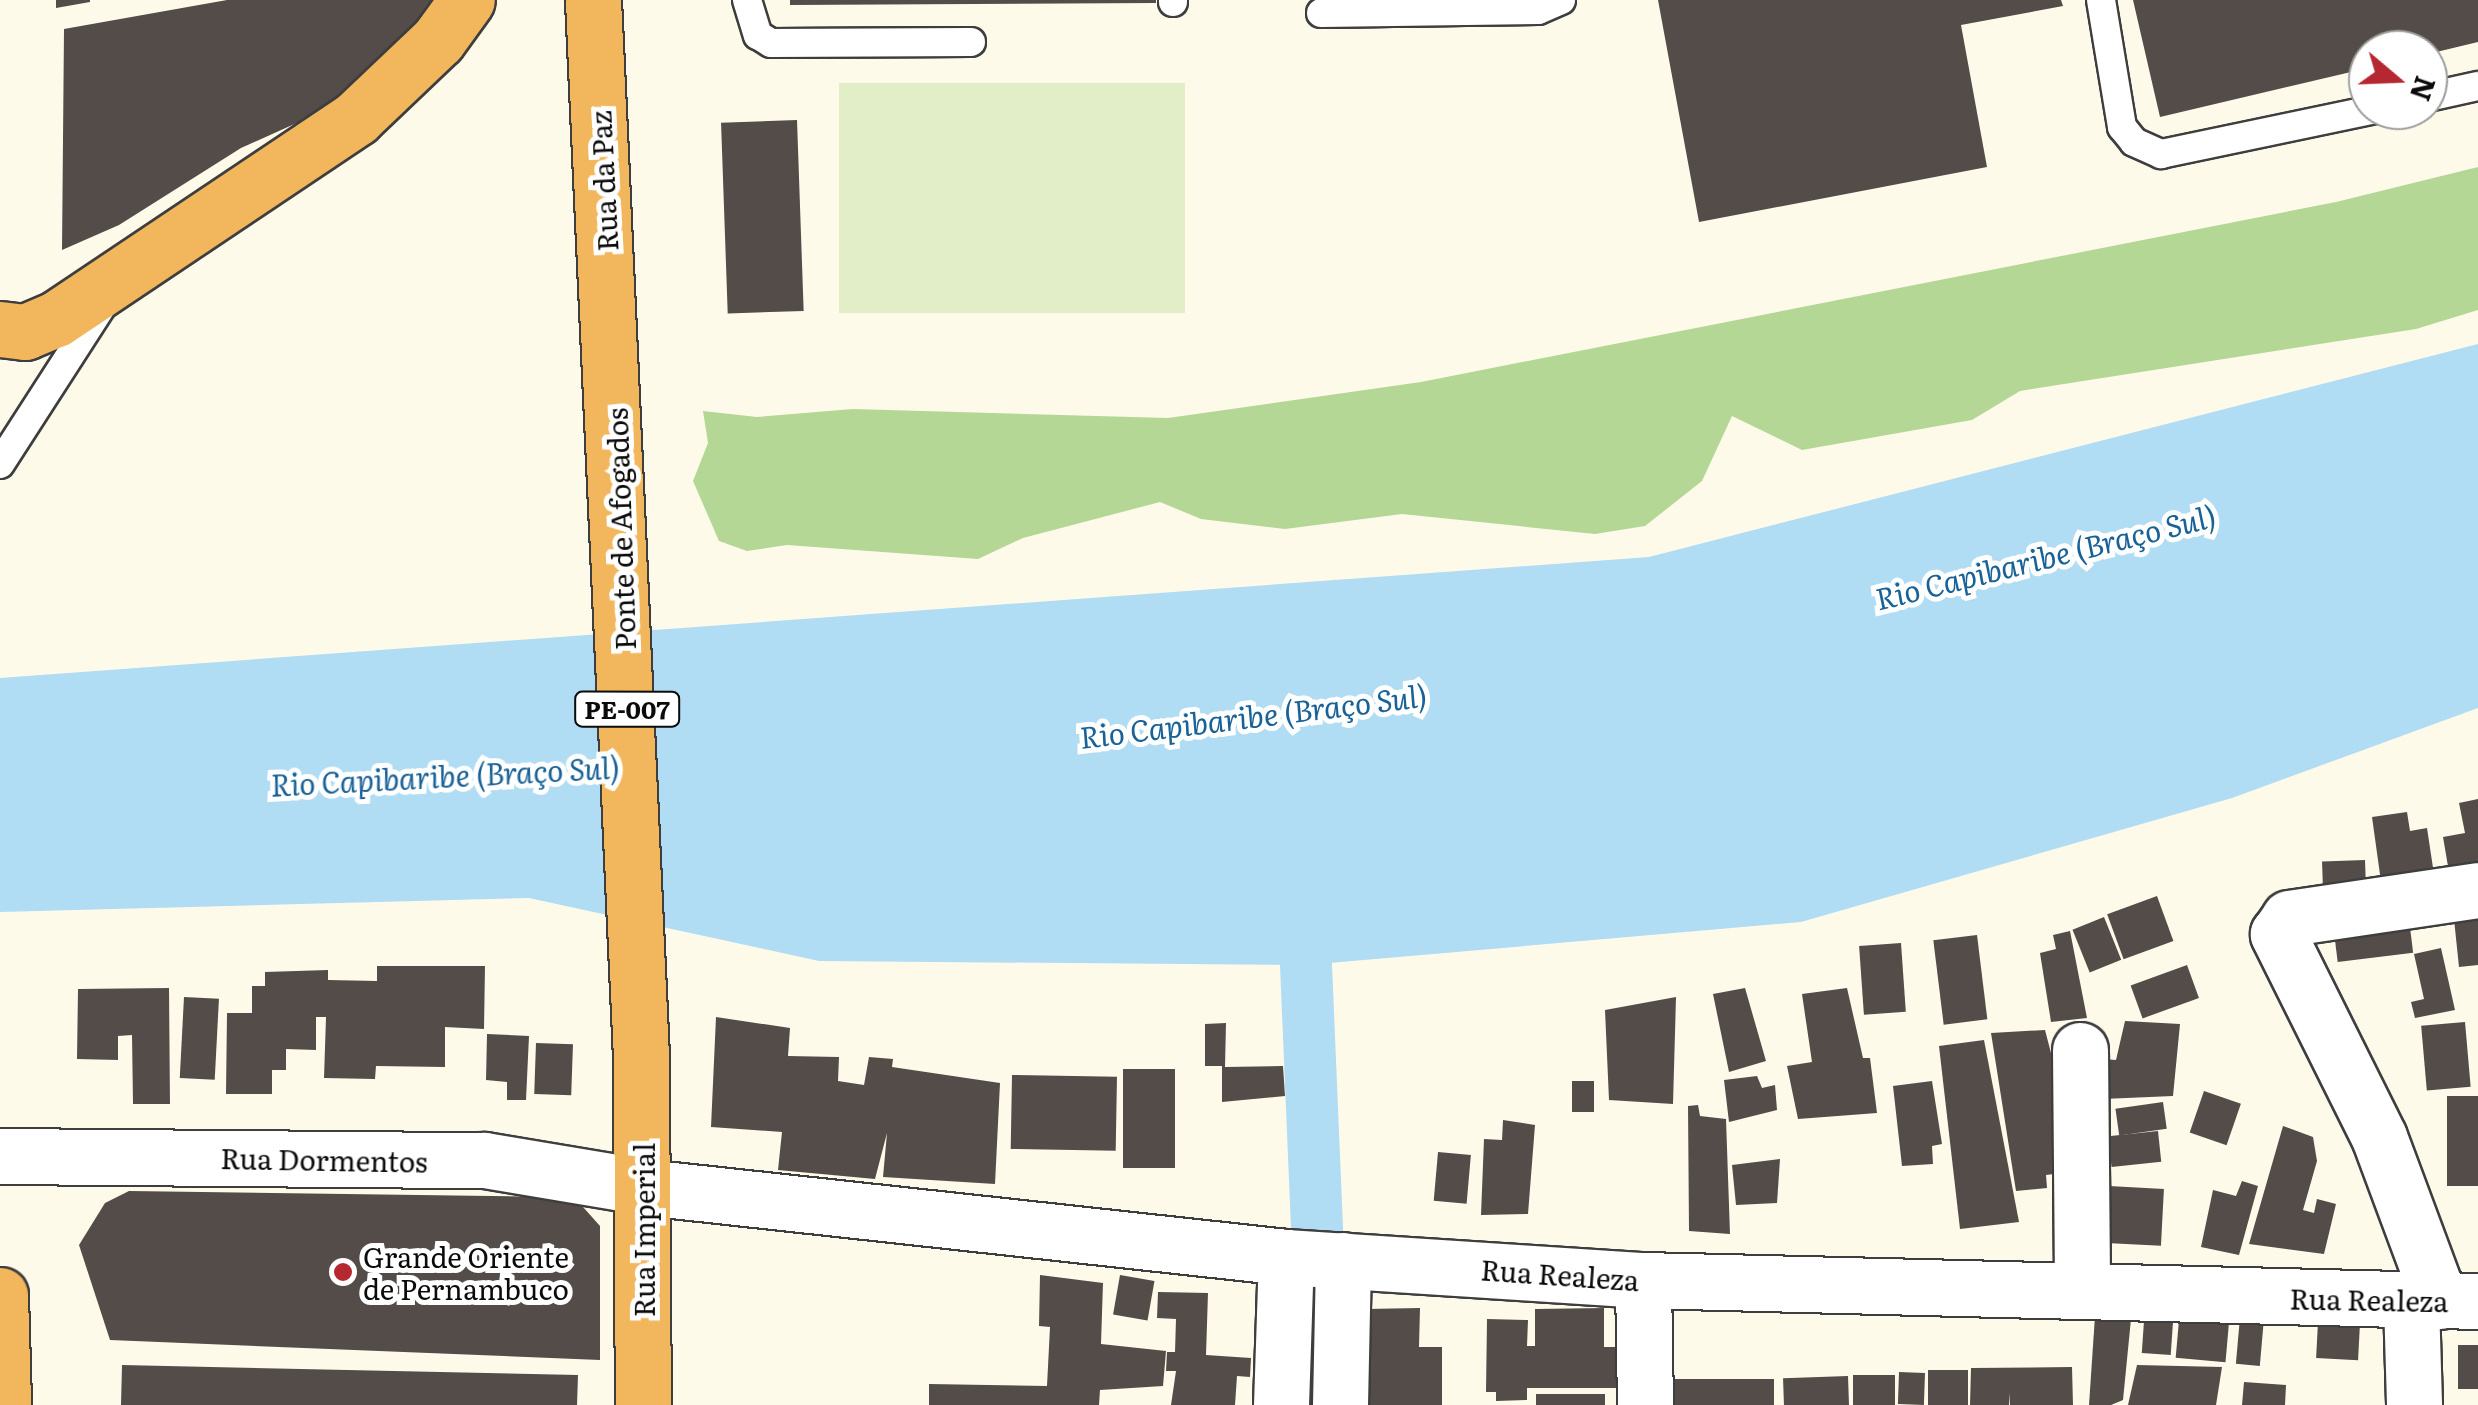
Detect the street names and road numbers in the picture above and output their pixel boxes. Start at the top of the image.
street label: Rua da Paz [583,110,623,252]
street label: Ponte de Afogados [599,407,641,651]
road number: PE-007 [572,689,682,729]
street label: Rua Dormentos [220,1140,428,1178]
street label: Rua Imperial [626,1143,660,1317]
street label: Rua Realeza [1480,1252,1640,1296]
street label: Rua Realeza [2289,1281,2449,1317]

